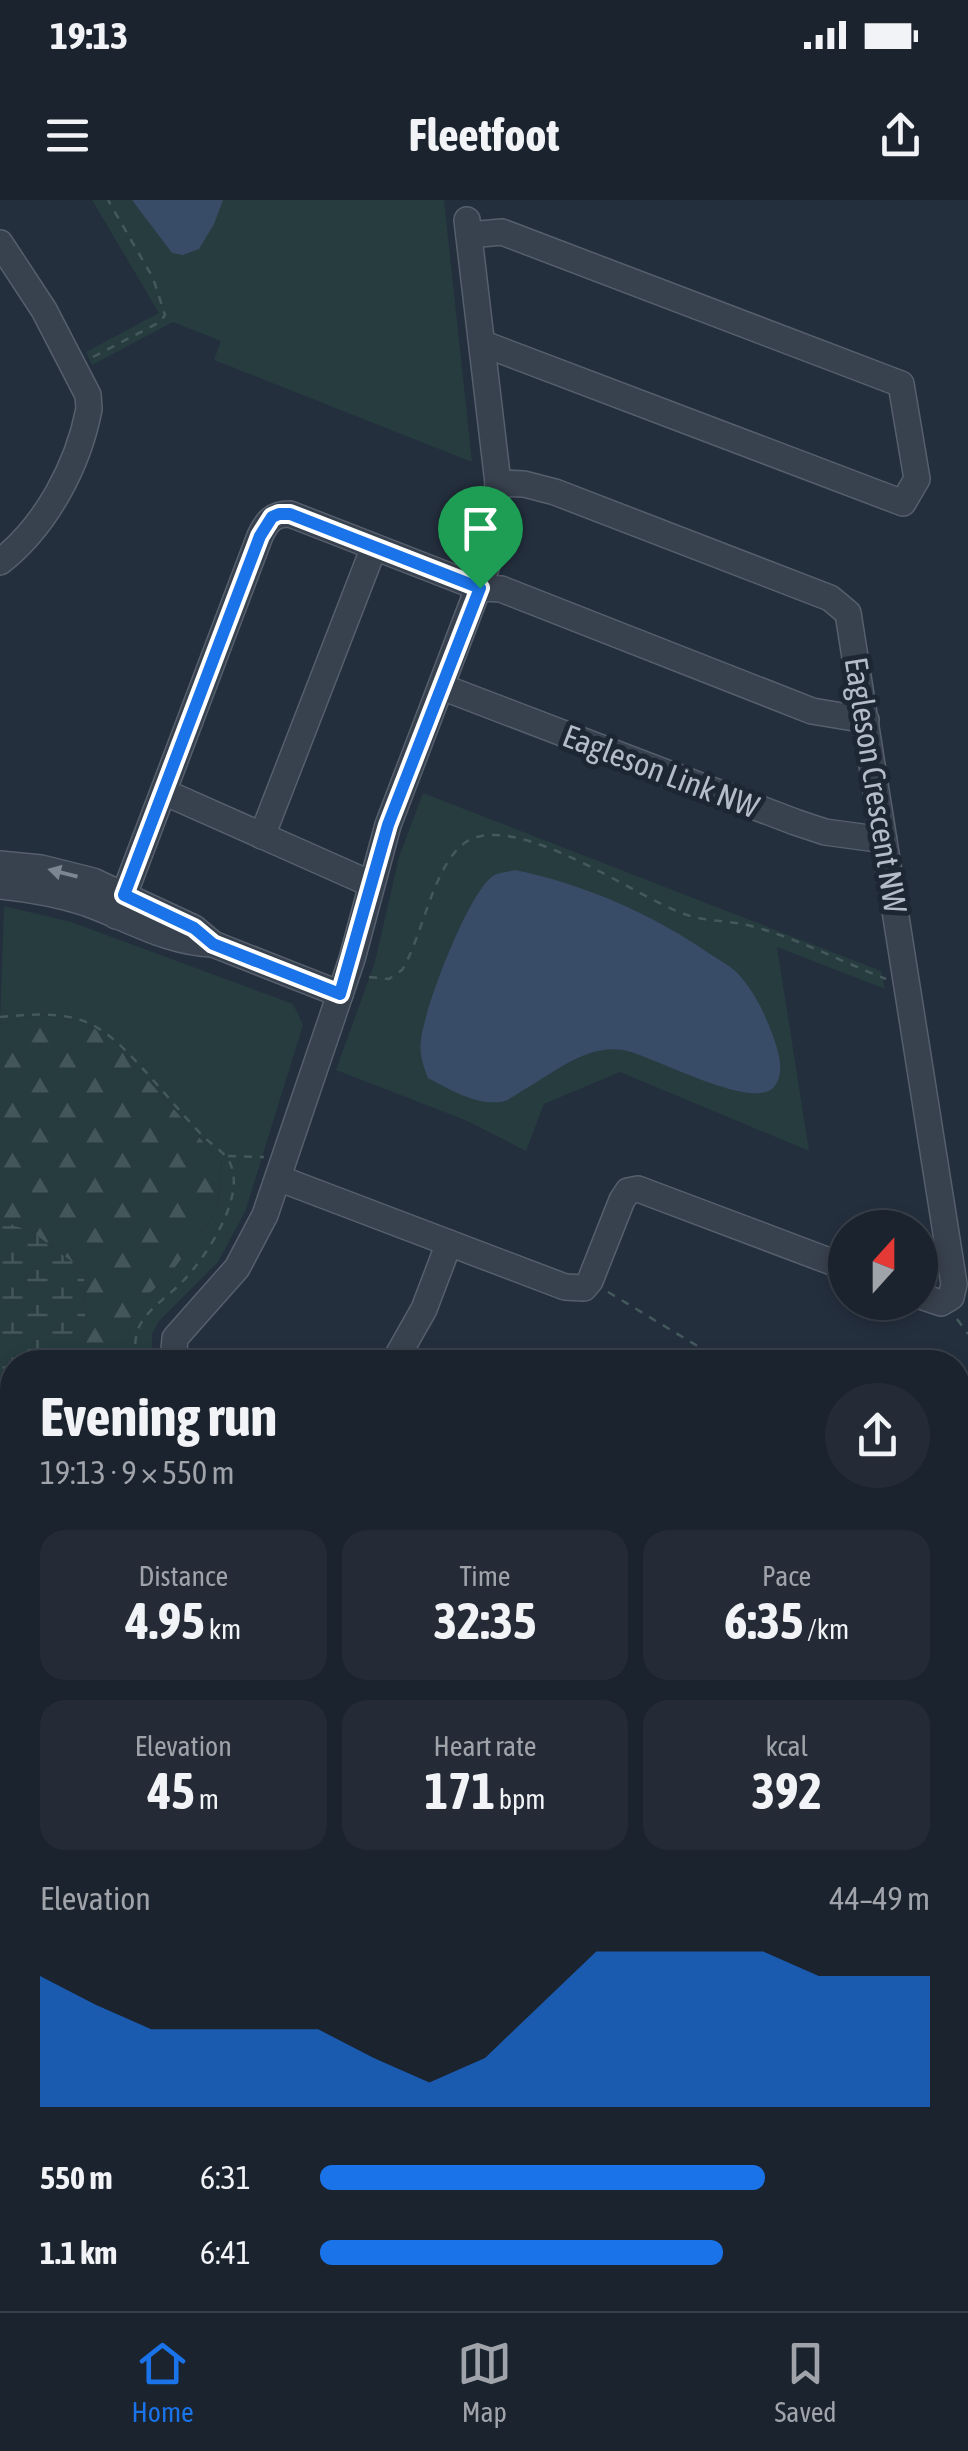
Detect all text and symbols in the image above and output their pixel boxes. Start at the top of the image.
text: 19:13 [50,14,128,57]
icon: menu [40,108,95,163]
icon: share [873,108,928,163]
text: Fleetfoot [409,109,559,161]
pin [438,486,523,589]
icon: arrive [453,501,508,556]
street label: Eagleson Crescent NW [838,654,915,916]
street label: Eagleson Link NW [558,717,765,826]
one-way arrow [47,865,78,880]
north arrow [828,1210,938,1320]
map controls [828,1210,938,1320]
button: share [825,1383,930,1488]
text: Evening run [40,1385,277,1448]
text: 19:13 · 9 × 550 m [40,1454,234,1491]
text: Distance [138,1560,228,1592]
text: Time [459,1560,511,1592]
text: Pace [762,1560,811,1592]
text: 4.95 [125,1592,205,1650]
text: 32:35 [434,1592,536,1650]
text: 6:35 [724,1592,803,1650]
text: km [205,1613,241,1645]
text: /km [803,1613,849,1645]
text: Elevation [135,1730,232,1762]
text: Heart rate [433,1730,537,1762]
text: kcal [765,1730,808,1762]
text: 45 [148,1762,195,1820]
text: 171 [424,1762,495,1820]
text: 392 [751,1762,822,1820]
text: m [195,1783,219,1815]
text: bpm [495,1783,546,1815]
text: Elevation [40,1880,151,1917]
text: 44–49 m [830,1880,930,1917]
text: 550 m [40,2159,113,2196]
text: 6:31 [200,2159,251,2196]
text: 1.1 km [40,2234,117,2271]
text: 6:41 [200,2234,251,2271]
tab: Home [131,2336,194,2428]
tab: Map [457,2336,512,2428]
tab: Saved [775,2336,837,2428]

